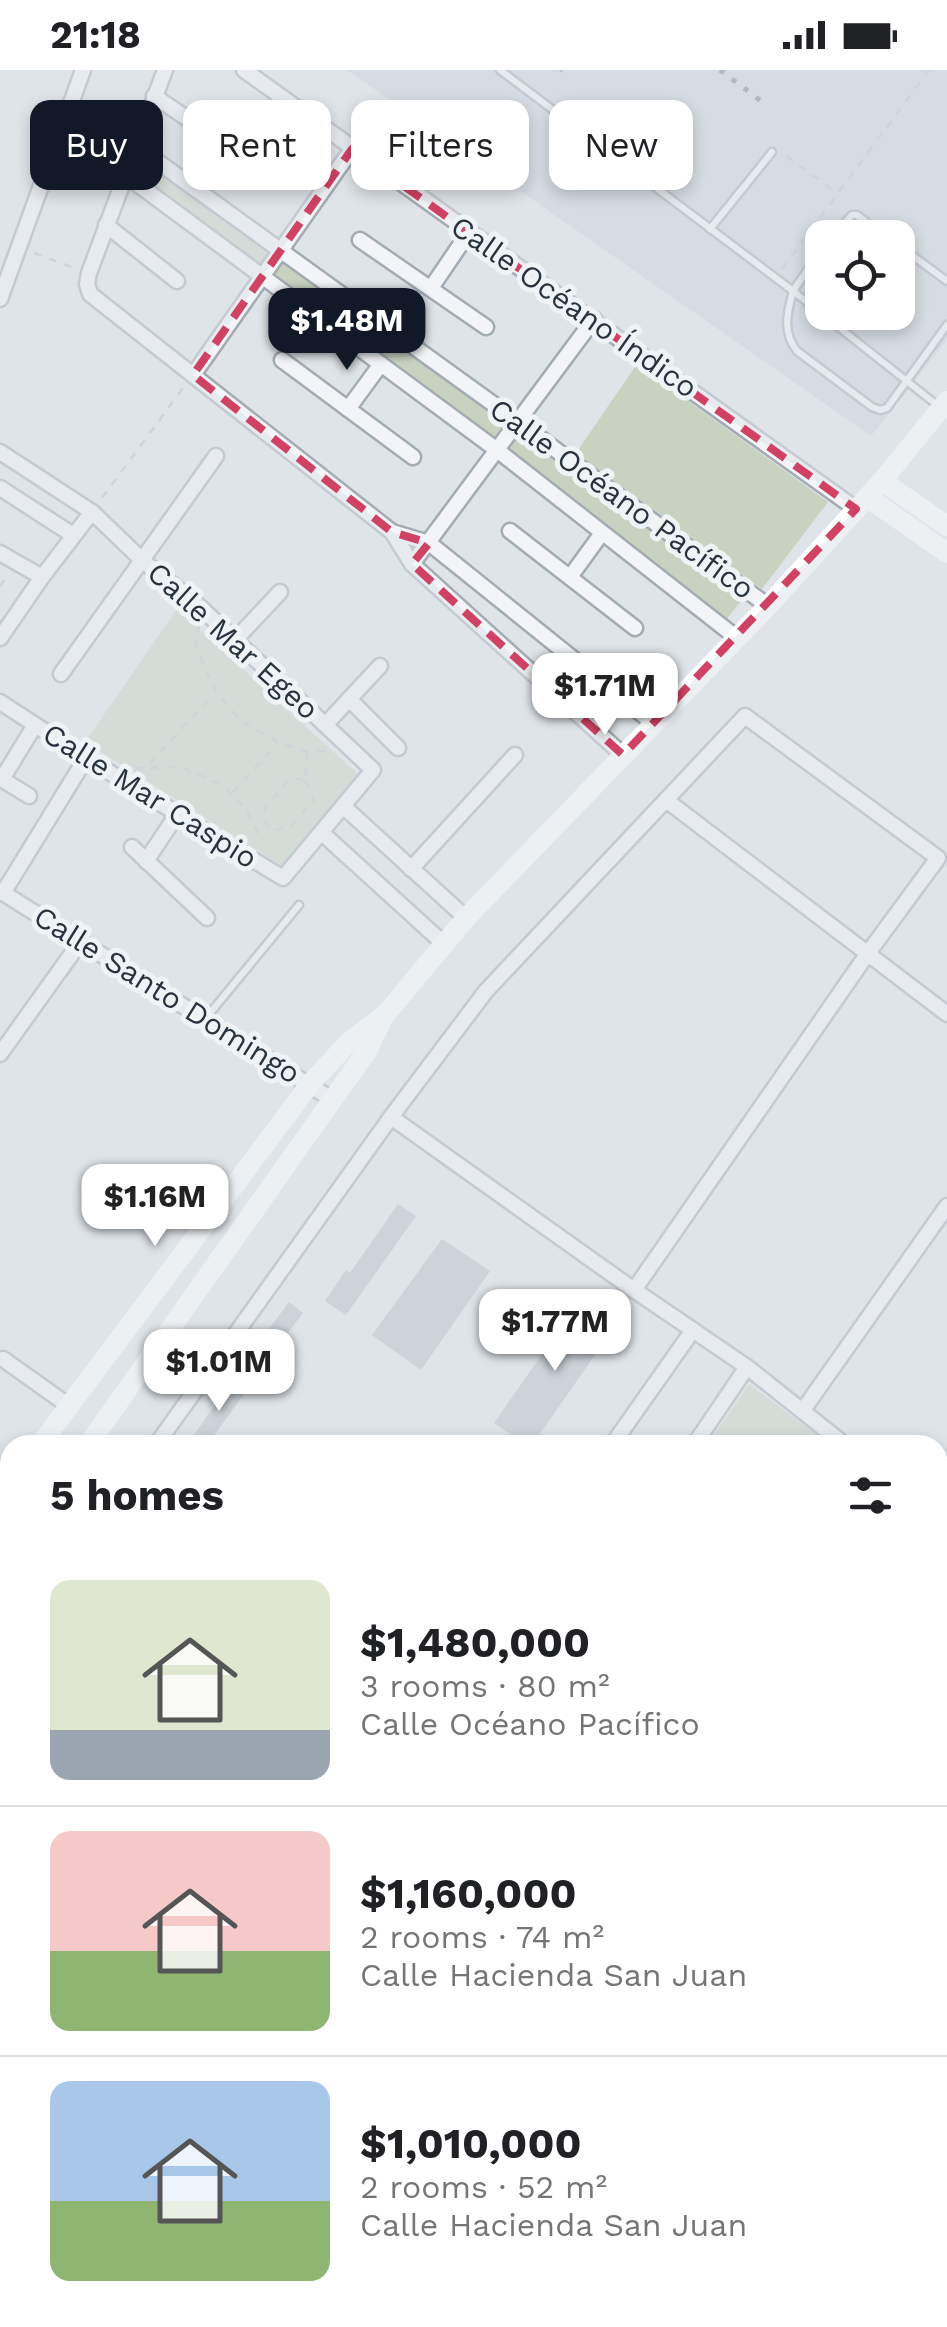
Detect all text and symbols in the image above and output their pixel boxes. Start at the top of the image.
text: 21:18 [50,13,141,57]
chip: Buy [30,100,163,190]
chip: Rent [183,100,331,190]
chip: Filters [351,100,529,190]
chip: New [549,100,693,190]
street label: Calle Océano Índico [444,208,704,405]
map controls [805,220,915,330]
button: locate [805,220,915,330]
pin: $1.48M [266,288,428,373]
text: $1.48M [290,301,404,339]
street label: Calle Océano Pacífico [483,391,761,606]
street label: Calle Mar Egeo [141,555,326,727]
pin: $1.71M [524,653,686,738]
text: $1.71M [554,666,656,704]
street label: Calle Mar Caspio [37,716,264,876]
street label: Calle Santo Domingo [28,898,307,1091]
pin: $1.16M [74,1164,236,1249]
text: $1.16M [104,1177,206,1215]
pin: $1.77M [474,1289,636,1374]
text: $1.77M [501,1302,609,1340]
pin: $1.01M [138,1329,300,1414]
text: $1.01M [166,1342,272,1380]
icon: filters [843,1468,898,1523]
text: 5 homes [50,1471,224,1520]
text: $1,480,000 [360,1618,590,1667]
icon: home [130,1620,250,1740]
text: 3 rooms · 80 m² [360,1667,610,1705]
text: Calle Océano Pacífico [360,1705,700,1743]
text: $1,160,000 [360,1869,577,1918]
icon: home [130,1871,250,1991]
text: 2 rooms · 74 m² [360,1918,604,1956]
text: Calle Hacienda San Juan [360,1956,747,1994]
text: $1,010,000 [360,2119,582,2168]
icon: home [130,2121,250,2241]
text: 2 rooms · 52 m² [360,2168,607,2206]
text: Calle Hacienda San Juan [360,2206,747,2244]

